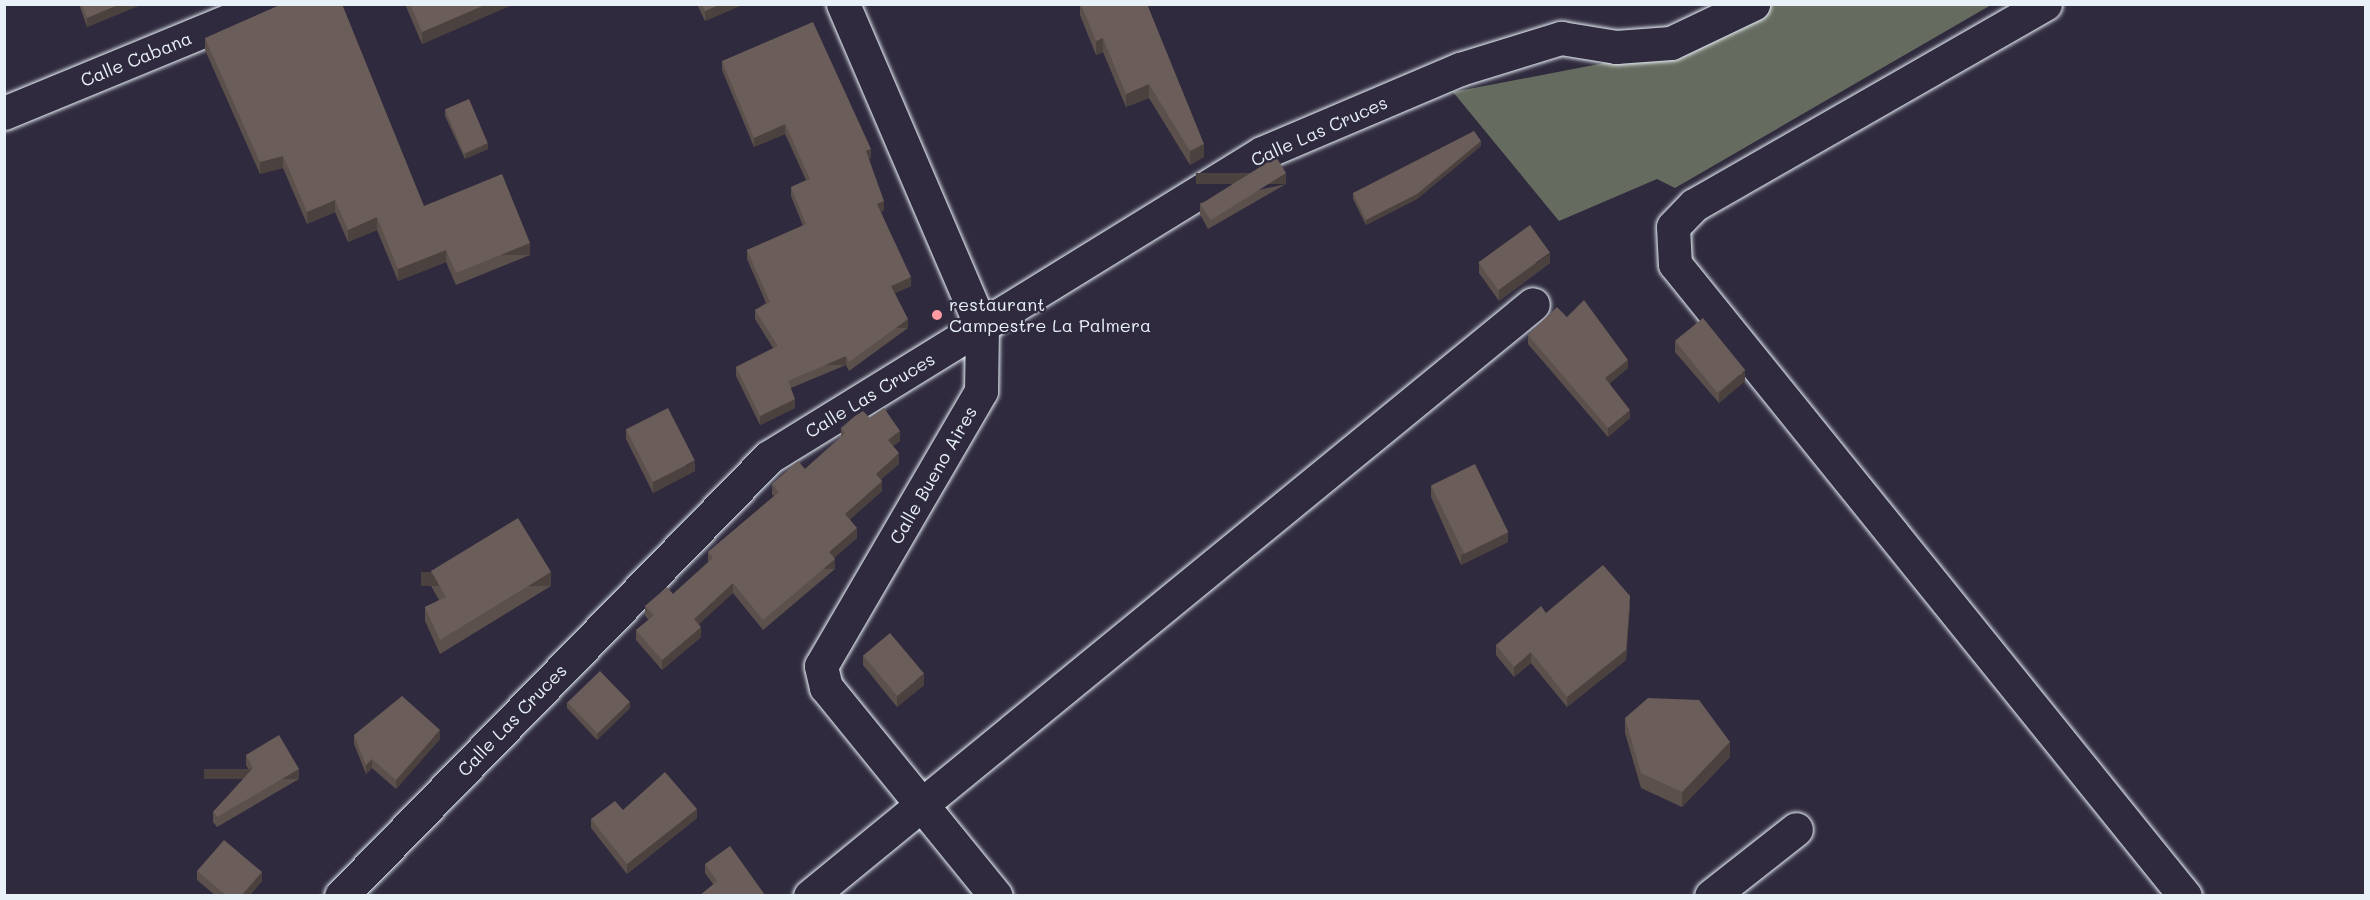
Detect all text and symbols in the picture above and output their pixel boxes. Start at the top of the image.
street label: Calle Cabana [77,27,195,91]
street label: Calle Las Cruces [1247,91,1391,171]
place label: restaurant Campestre La Palmera [949,294,1151,336]
marker: restaurant Campestre La Palmera [930,308,944,322]
street label: Calle Las Cruces [801,348,939,442]
street label: Calle Bueno Aires [885,402,981,548]
street label: Calle Las Cruces [453,659,571,781]

